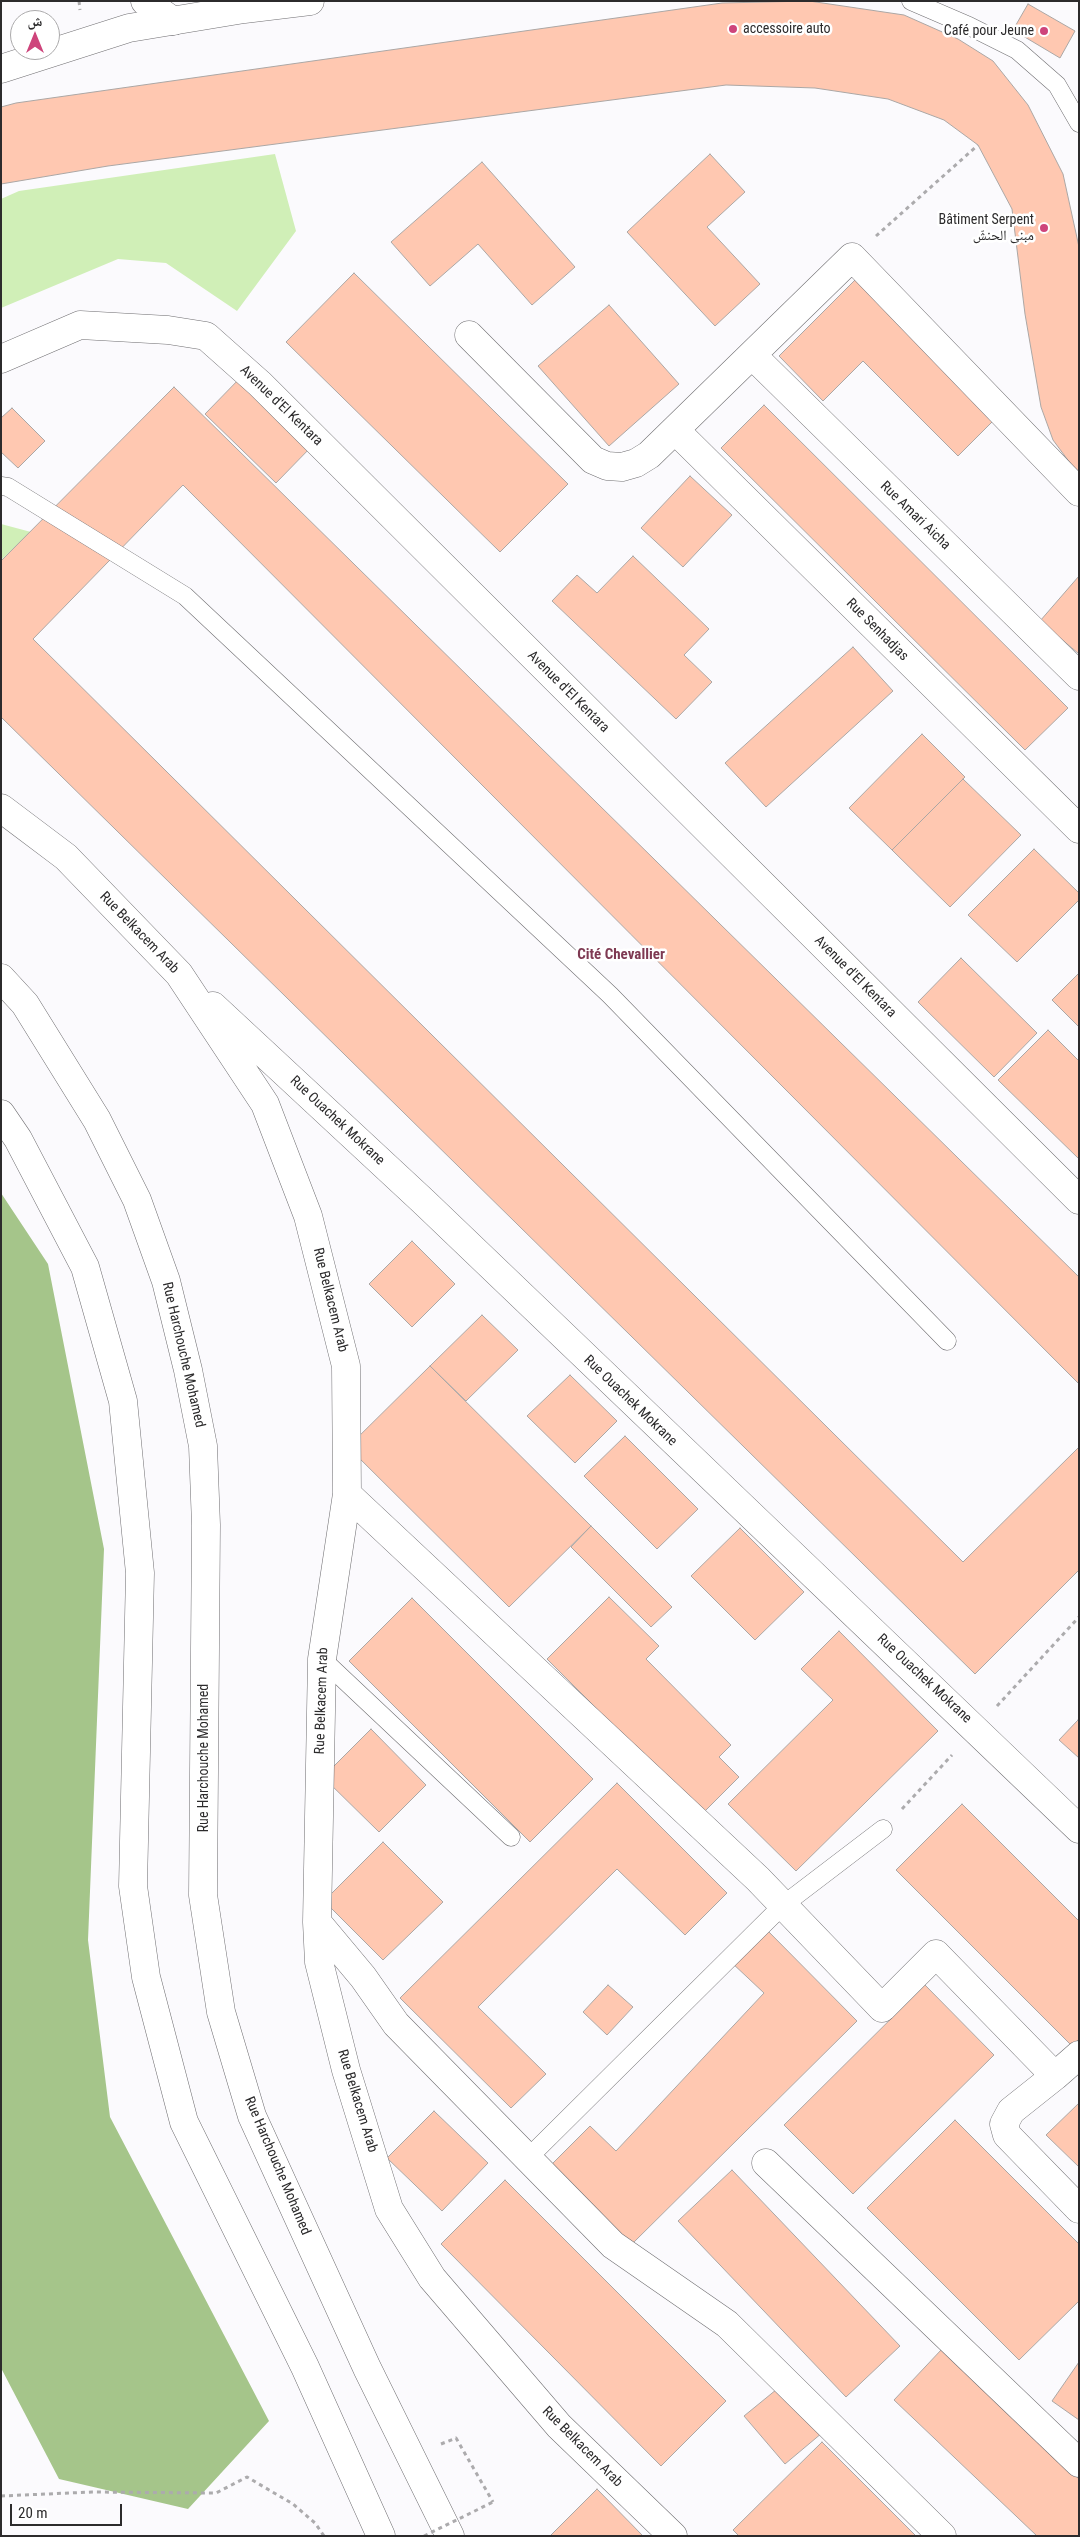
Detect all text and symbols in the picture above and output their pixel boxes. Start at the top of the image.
north arrow [10,10,60,60]
text: ش [28,13,42,29]
place label: accessoire auto [743,21,831,37]
marker: accessoire auto [727,23,739,35]
place label: Café pour Jeune [944,23,1034,39]
marker: Café pour Jeune [1038,25,1050,37]
place label: Bâtiment Serpent مبنى الحنشّ [939,212,1034,244]
marker: Bâtiment Serpent مبنى الحنشّ [1038,222,1050,234]
street label: Avenue d'El Kentara [236,362,326,450]
street label: Rue Amari Aicha [876,478,954,554]
street label: Rue Senhadjas [842,595,912,665]
street label: Avenue d'El Kentara [524,648,612,736]
street label: Rue Belkacem Arab [96,889,182,977]
street label: Avenue d'El Kentara [811,933,899,1021]
district label: Cité Chevallier [577,946,665,964]
street label: Rue Ouachek Mokrane [286,1073,388,1169]
street label: Rue Belkacem Arab [309,1246,351,1354]
street label: Rue Harchouche Mohamed [158,1281,208,1429]
street label: Rue Ouachek Mokrane [580,1352,680,1450]
street label: Rue Ouachek Mokrane [873,1631,975,1727]
street label: Rue Belkacem Arab [312,1647,332,1755]
street label: Rue Harchouche Mohamed [196,1684,212,1832]
street label: Rue Belkacem Arab [333,2047,381,2155]
street label: Rue Harchouche Mohamed [240,2094,314,2238]
street label: Rue Belkacem Arab [538,2403,626,2491]
scale bar [12,2494,125,2526]
text: 20 m [18,2504,48,2522]

